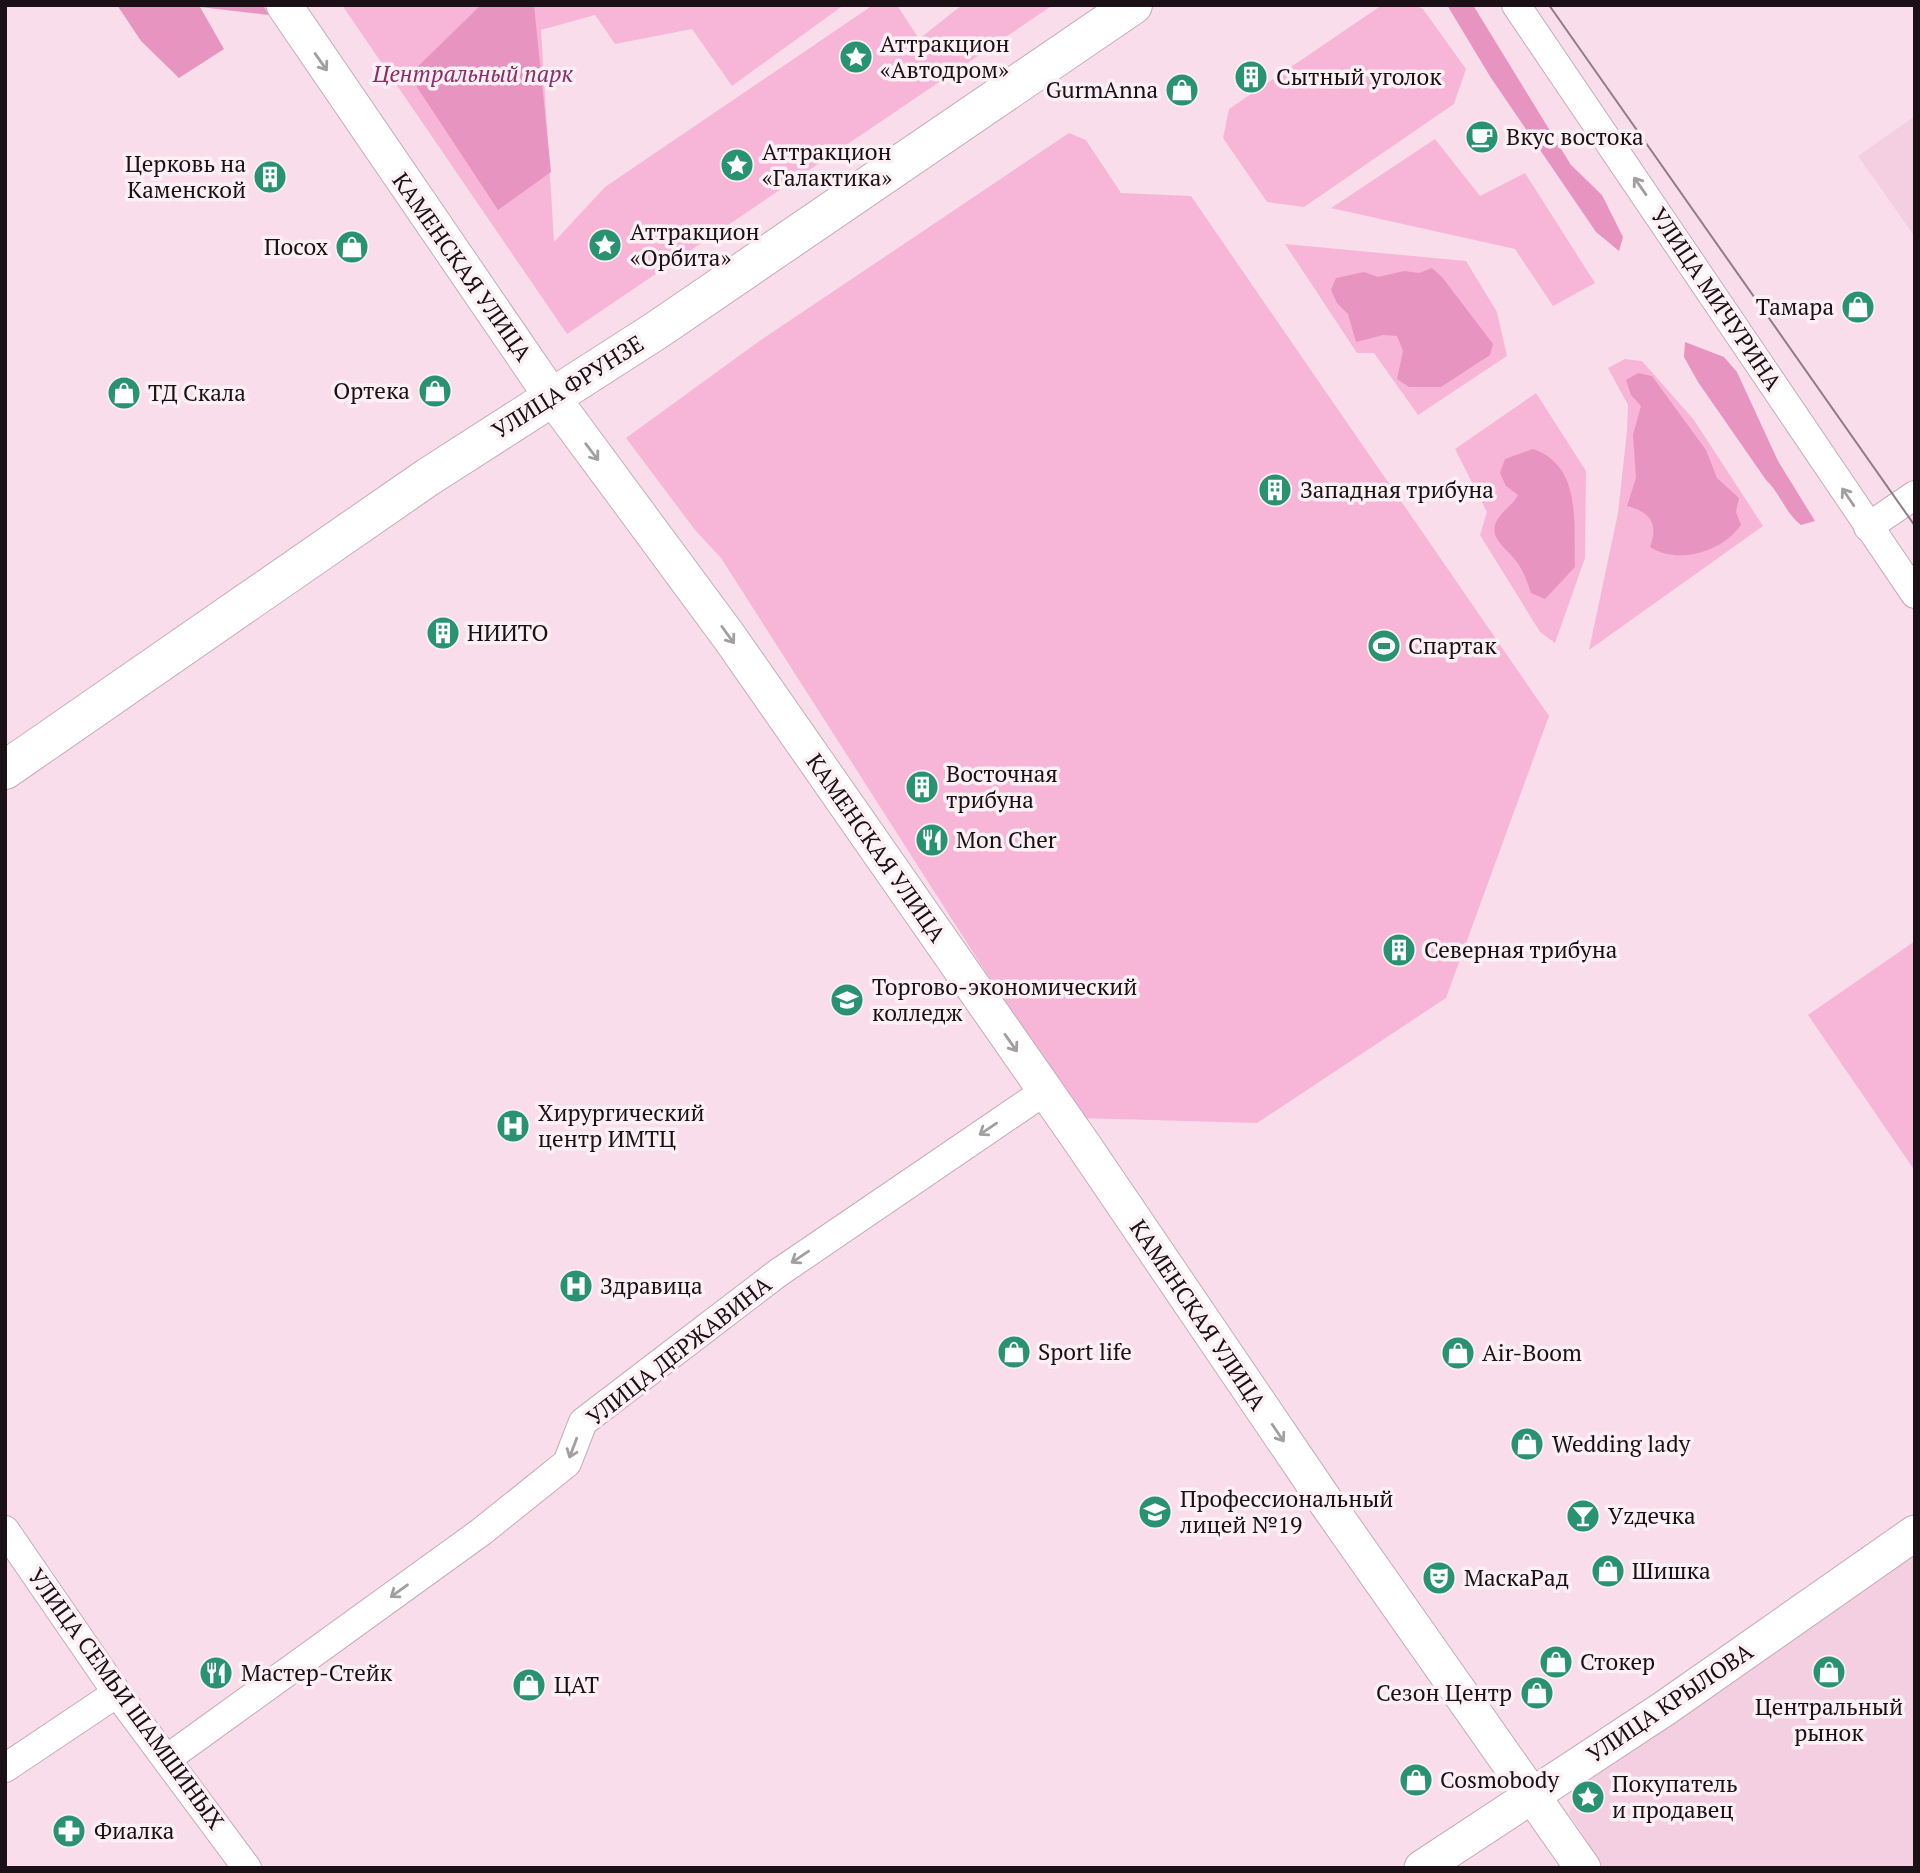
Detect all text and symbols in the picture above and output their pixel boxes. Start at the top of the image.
place label: Аттракцион «Автодром» [880,28,1010,85]
place icon: Аттракцион «Автодром» [837,38,875,76]
one-way arrow [314,52,329,71]
park label: Центральный парк [372,58,573,89]
building icon: Сытный уголок [1232,58,1270,96]
place label: Сытный уголок [1276,61,1442,92]
shop icon: GurmAnna [1163,71,1201,109]
place label: GurmAnna [1046,74,1158,105]
cafe icon: Вкус востока [1463,118,1501,156]
place label: Вкус востока [1506,121,1644,152]
place label: Аттракцион «Галактика» [762,136,892,193]
place icon: Аттракцион «Галактика» [718,146,756,184]
place label: Церковь на Каменской [125,148,246,205]
building icon: Церковь на Каменской [251,158,289,196]
street label: КАМЕНСКАЯ УЛИЦА [386,166,539,367]
one-way arrow [1633,177,1647,196]
street label: УЛИЦА МИЧУРИНА [1644,201,1789,396]
place label: Аттракцион «Орбита» [630,216,760,273]
place icon: Аттракцион «Орбита» [586,226,624,264]
shop icon: Посох [333,228,371,266]
place label: Посох [264,231,328,262]
shop icon: Тамара [1839,288,1877,326]
place label: Тамара [1756,291,1834,322]
street label: УЛИЦА ФРУНЗЕ [486,328,649,446]
shop icon: Ортека [416,372,454,410]
shop icon: ТД Скала [105,374,143,412]
place label: Ортека [333,375,410,406]
place label: ТД Скала [148,377,246,408]
one-way arrow [585,442,599,461]
building icon: Западная трибуна [1256,471,1294,509]
place label: Западная трибуна [1300,474,1494,505]
one-way arrow [1841,488,1855,507]
building icon: НИИТО [424,614,462,652]
place label: НИИТО [467,617,548,648]
one-way arrow [721,625,735,644]
sports icon: Спартак [1365,627,1403,665]
place label: Спартак [1408,630,1497,661]
street label: КАМЕНСКАЯ УЛИЦА [800,747,953,948]
place label: Восточная трибуна [946,758,1058,815]
building icon: Восточная трибуна [903,768,941,806]
restaurant icon: Mon Cher [913,821,951,859]
place label: Mon Cher [956,824,1057,855]
building icon: Северная трибуна [1380,931,1418,969]
place label: Северная трибуна [1424,934,1618,965]
place label: Торгово-экономический колледж [872,971,1137,1028]
school or university icon: Торгово-экономический колледж [828,981,866,1019]
one-way arrow [1004,1033,1018,1052]
place label: Хирургический центр ИМТЦ [538,1097,705,1154]
hospital icon: Хирургический центр ИМТЦ [494,1107,532,1145]
one-way arrow [979,1122,998,1136]
street label: КАМЕНСКАЯ УЛИЦА [1123,1213,1274,1416]
one-way arrow [791,1250,810,1264]
hospital icon: Здравица [557,1267,595,1305]
street label: УЛИЦА ДЕРЖАВИНА [580,1268,778,1433]
place label: Здравица [600,1270,703,1301]
shop icon: Sport life [995,1333,1033,1371]
shop icon: Air-Boom [1439,1334,1477,1372]
place label: Sport life [1038,1336,1132,1367]
place label: Air-Boom [1482,1337,1582,1368]
one-way arrow [1271,1423,1285,1442]
shop icon: Wedding lady [1508,1425,1546,1463]
place label: Wedding lady [1552,1428,1691,1459]
one-way arrow [565,1437,578,1459]
place label: Профессиональный лицей №19 [1180,1483,1393,1540]
school or university icon: Профессиональный лицей №19 [1136,1493,1174,1531]
bar icon: Уzдечка [1564,1497,1602,1535]
place label: Уzдечка [1608,1500,1696,1531]
shop icon: Шишка [1589,1552,1627,1590]
place label: Шишка [1632,1555,1711,1586]
theatre icon: МаскаРад [1420,1559,1458,1597]
street label: УЛИЦА СЕМЬИ ШАМШИНЫХ [21,1562,232,1836]
place label: МаскаРад [1464,1562,1569,1593]
one-way arrow [390,1584,409,1599]
street label: УЛИЦА КРЫЛОВА [1581,1635,1759,1770]
shop icon: Стокер [1537,1643,1575,1681]
place label: Стокер [1580,1646,1655,1677]
shop icon: Центральный рынок [1810,1653,1848,1691]
restaurant icon: Мастер-Стейк [197,1654,235,1692]
place label: Мастер-Стейк [241,1657,393,1688]
shop icon: ЦАТ [510,1666,548,1704]
place label: ЦАТ [554,1669,599,1700]
shop icon: Сезон Центр [1518,1674,1556,1712]
place label: Сезон Центр [1376,1677,1512,1708]
place label: Центральный рынок [1755,1691,1903,1748]
shop icon: Cosmobody [1397,1761,1435,1799]
place label: Cosmobody [1440,1764,1560,1795]
place label: Покупатель и продавец [1612,1768,1738,1825]
place icon: Покупатель и продавец [1569,1778,1607,1816]
pharmacy icon: Фиалка [50,1812,88,1850]
place label: Фиалка [94,1815,175,1846]

